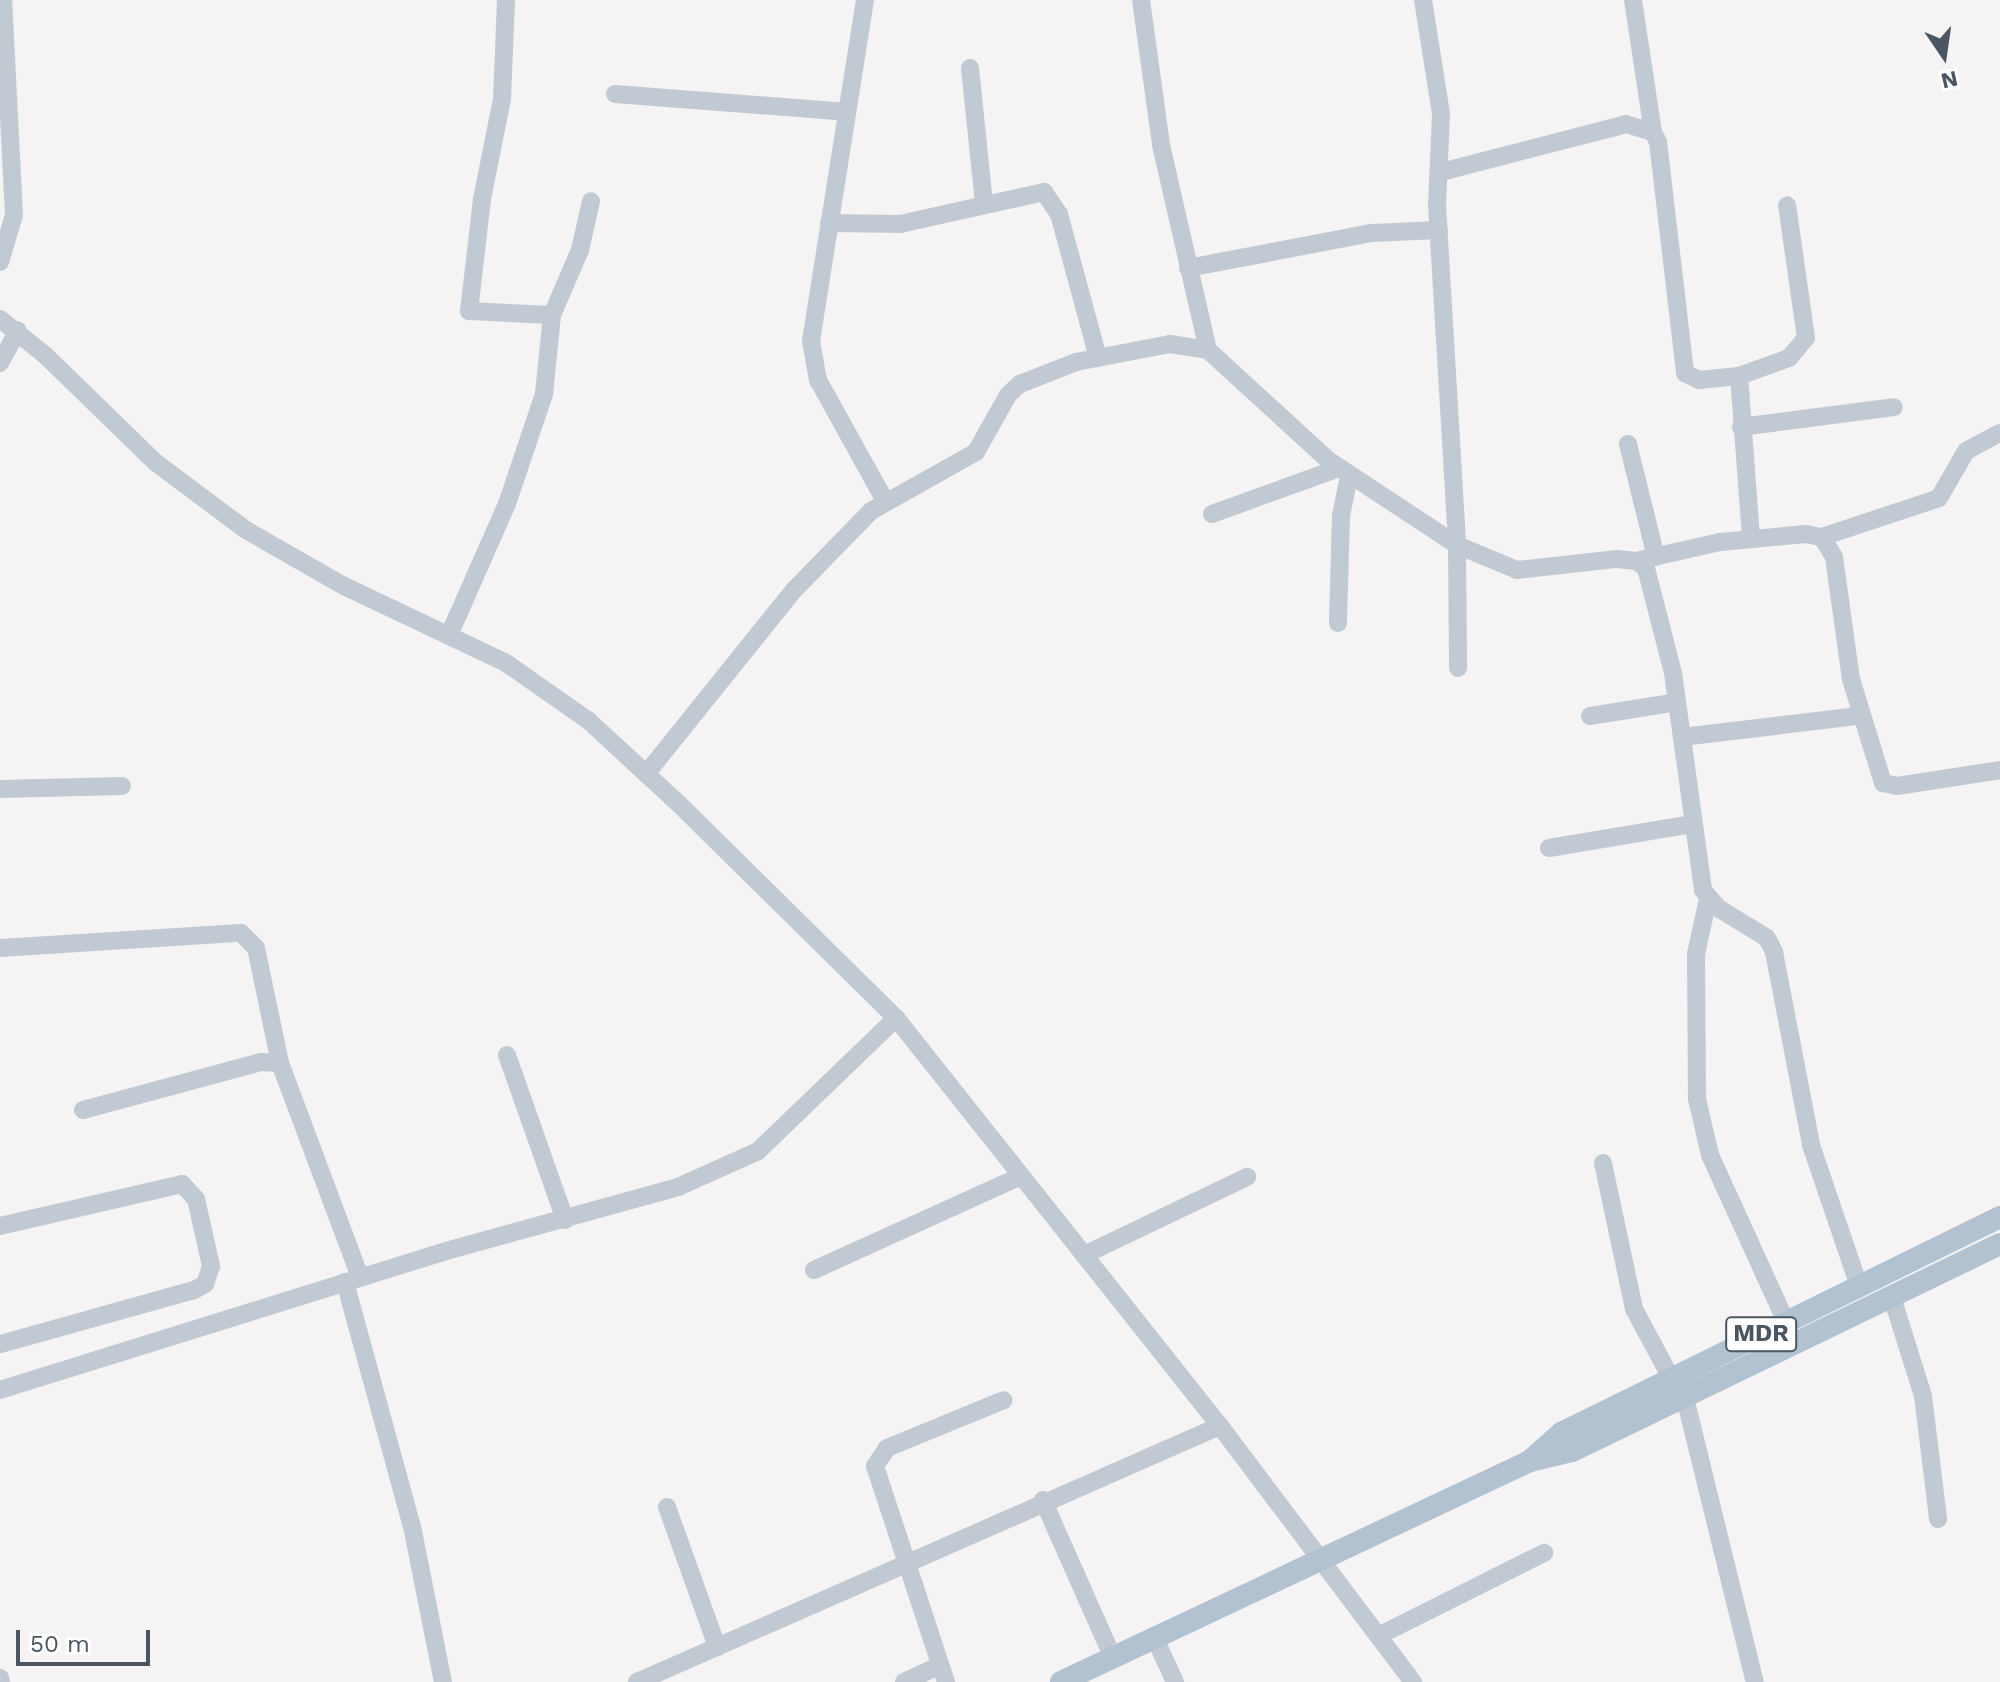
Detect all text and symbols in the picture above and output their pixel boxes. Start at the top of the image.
north arrow [1904,16,1984,96]
text: N [1939,66,1960,94]
road number: MDR [1725,1314,1797,1354]
scale bar [20,1614,154,1664]
text: 50 m [30,1630,90,1658]

